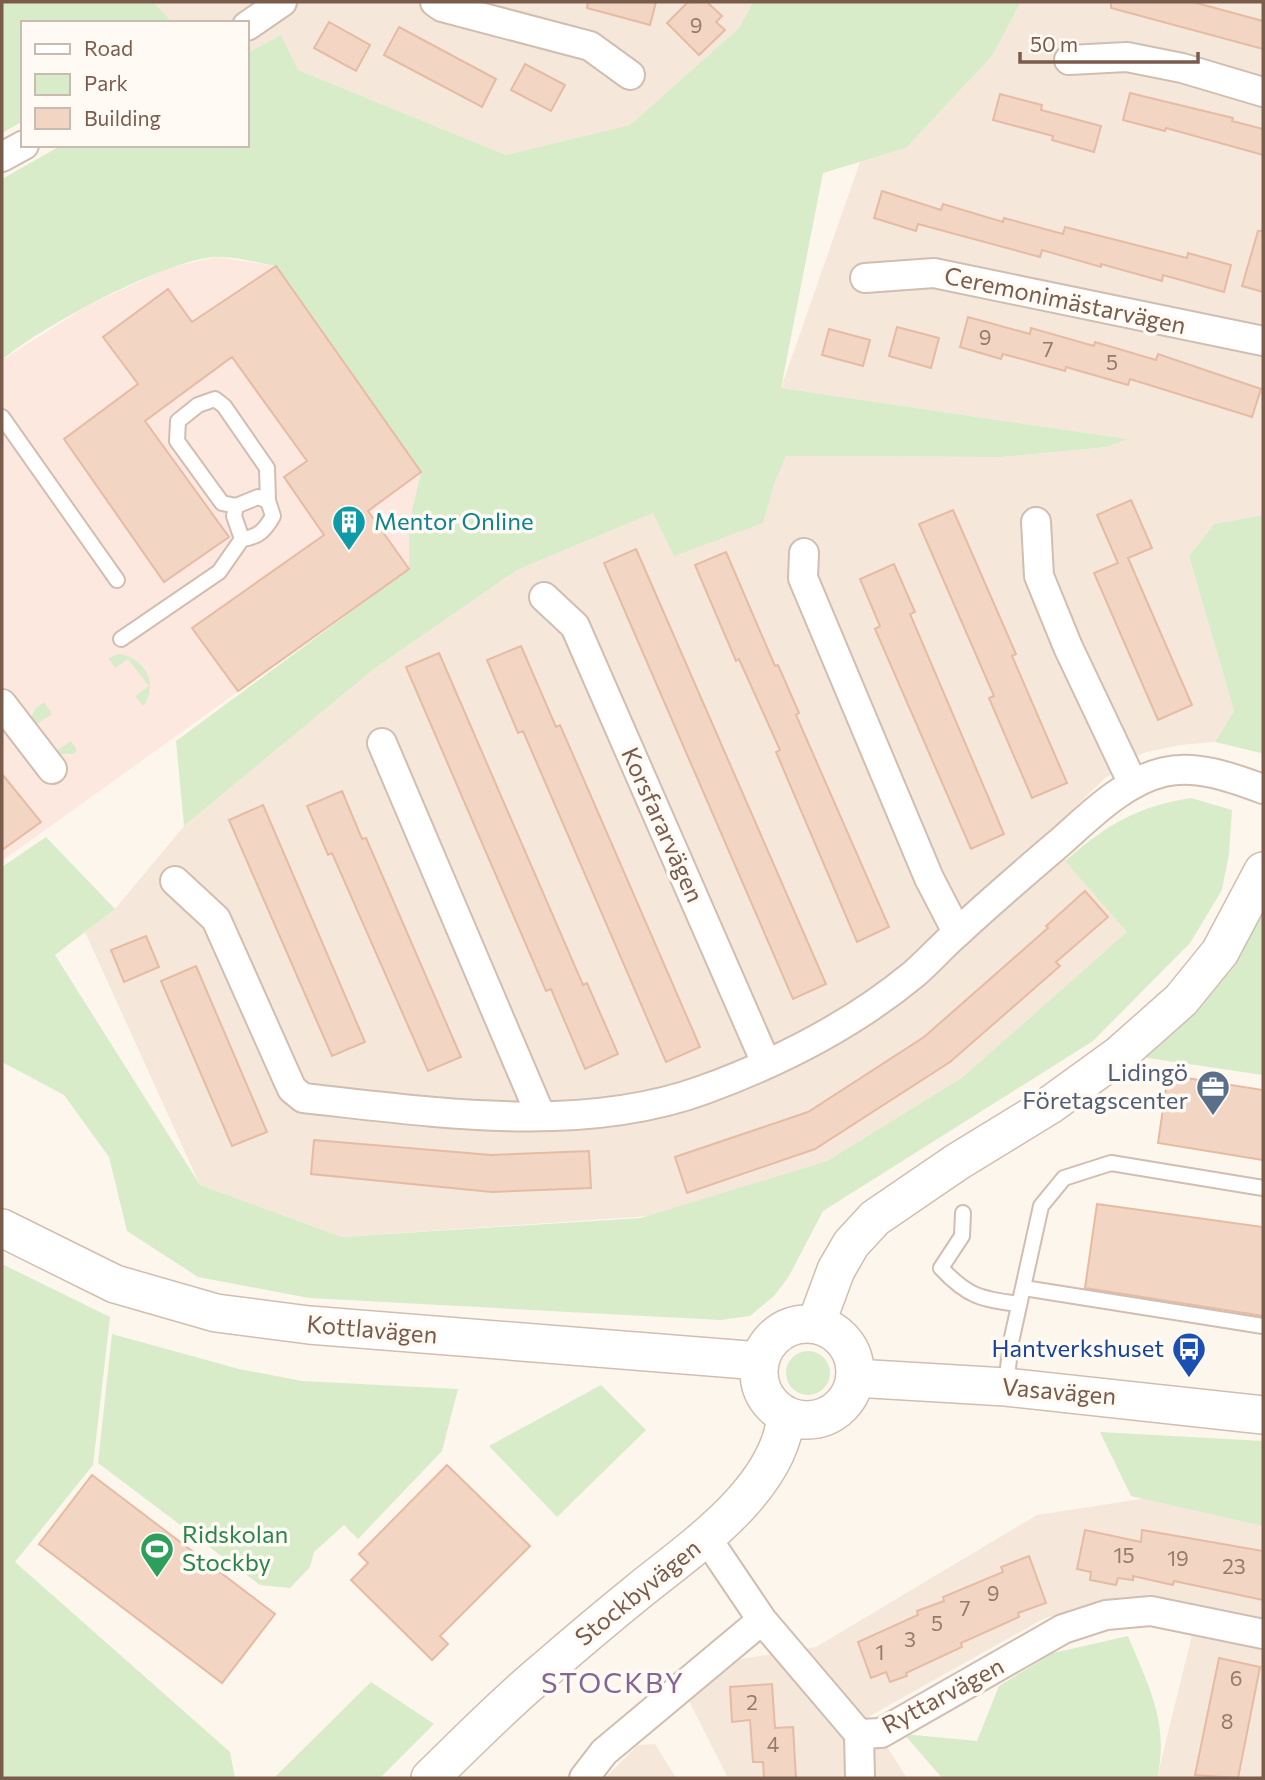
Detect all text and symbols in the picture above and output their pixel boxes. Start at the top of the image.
house number: 9 [690,12,702,37]
legend [21,21,248,147]
scale bar [1020,21,1198,65]
text: 50 m [1030,31,1078,56]
text: Road [84,35,133,60]
text: Park [84,70,128,95]
text: Building [84,105,161,130]
street label: Ceremonimästarvägen [942,260,1189,339]
house number: 9 [979,324,991,349]
house number: 7 [1042,336,1054,361]
house number: 5 [1106,349,1118,374]
building icon: Mentor Online [330,503,368,552]
place label: Mentor Online [374,506,534,535]
street label: Korsfararvägen [616,742,711,906]
place label: Lidingö Företagscenter [1022,1057,1188,1114]
office icon: Lidingö Företagscenter [1194,1068,1232,1117]
street label: Kottlavägen [306,1308,439,1349]
bus stop icon: Hantverkshuset [1170,1330,1208,1379]
place label: Hantverkshuset [991,1333,1164,1362]
street label: Vasavägen [1001,1371,1118,1410]
place label: Ridskolan Stockby [182,1519,288,1576]
sports icon: Ridskolan Stockby [138,1530,176,1579]
street label: Stockbyvägen [569,1533,706,1651]
house number: 15 [1113,1542,1135,1567]
house number: 19 [1167,1545,1189,1570]
house number: 23 [1222,1553,1246,1578]
house number: 9 [987,1580,999,1605]
house number: 7 [959,1595,971,1620]
house number: 5 [931,1610,943,1635]
house number: 3 [904,1626,916,1651]
house number: 1 [876,1639,884,1664]
street label: Ryttarvägen [876,1650,1008,1739]
district label: STOCKBY [541,1665,685,1699]
house number: 6 [1230,1665,1242,1690]
house number: 2 [746,1689,758,1714]
house number: 8 [1221,1708,1233,1733]
house number: 4 [767,1731,780,1756]

